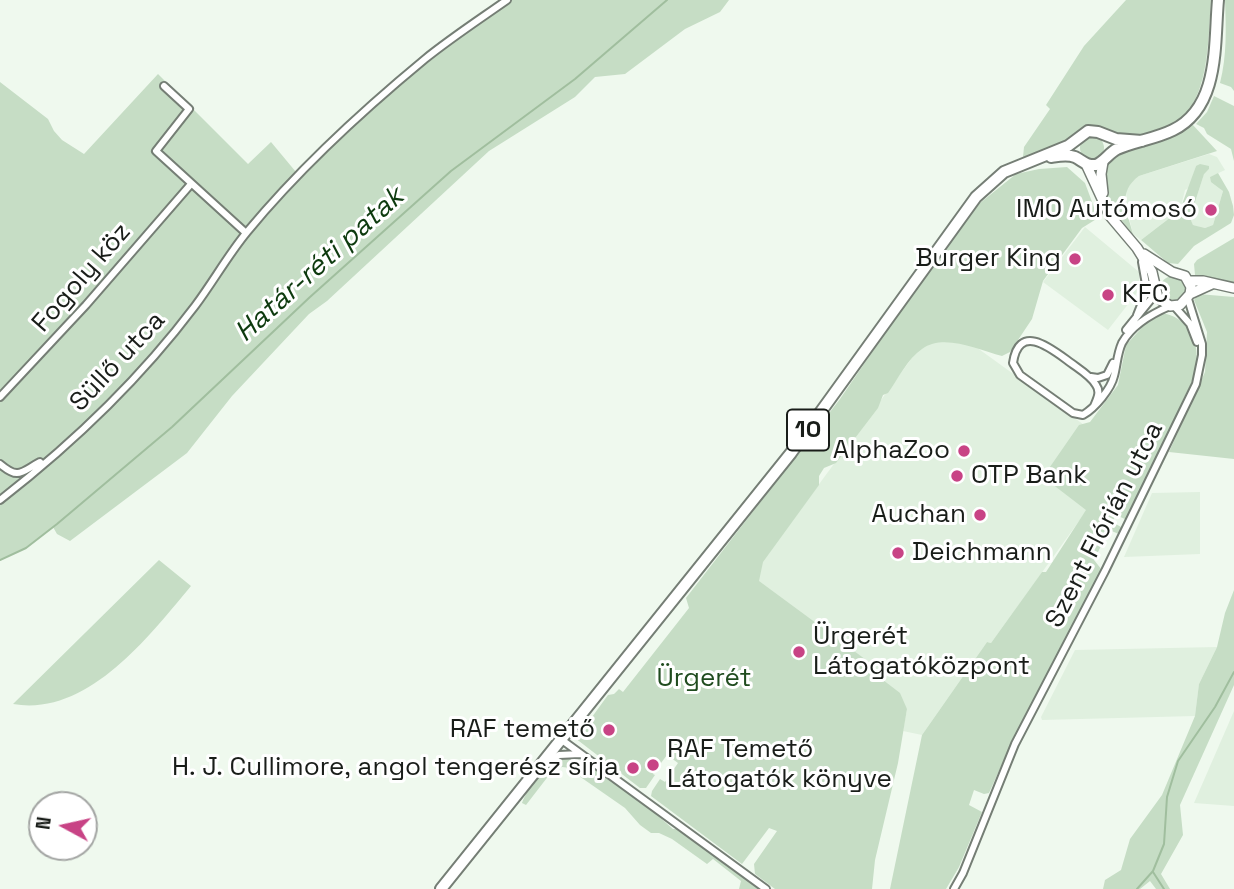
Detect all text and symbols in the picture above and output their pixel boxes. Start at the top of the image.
water label: Határ-réti patak [229,180,411,350]
place label: IMO Autómosó [1016,194,1197,226]
marker: IMO Autómosó [1203,202,1219,218]
street label: Fogoly köz [26,217,138,339]
place label: Burger King [915,243,1061,275]
marker: Burger King [1067,251,1083,267]
place label: KFC [1122,279,1168,311]
marker: KFC [1100,287,1116,303]
street label: Süllő utca [64,306,172,418]
road number: 10 [787,410,829,450]
street label: Szent Flórián utca [1040,417,1170,633]
place label: AlphaZoo [833,435,950,467]
marker: AlphaZoo [956,443,972,459]
place label: OTP Bank [971,460,1087,492]
marker: OTP Bank [949,468,965,484]
place label: Auchan [871,499,966,531]
marker: Auchan [972,507,988,523]
place label: Deichmann [912,537,1052,569]
marker: Deichmann [890,545,906,561]
place label: Ürgerét Látogatóközpont [813,621,1030,682]
marker: Ürgerét Látogatóközpont [791,644,807,660]
park label: Ürgerét [657,663,751,695]
place label: RAF temető [450,714,595,746]
marker: RAF temető [601,722,617,738]
place label: RAF Temető Látogatók könyve [667,734,892,796]
place label: H. J. Cullimore, angol tengerész sírja [172,752,619,784]
marker: RAF Temető Látogatók könyve [645,757,661,773]
marker: H. J. Cullimore, angol tengerész sírja [625,760,641,776]
north arrow [28,791,98,861]
text: N [30,815,57,831]

